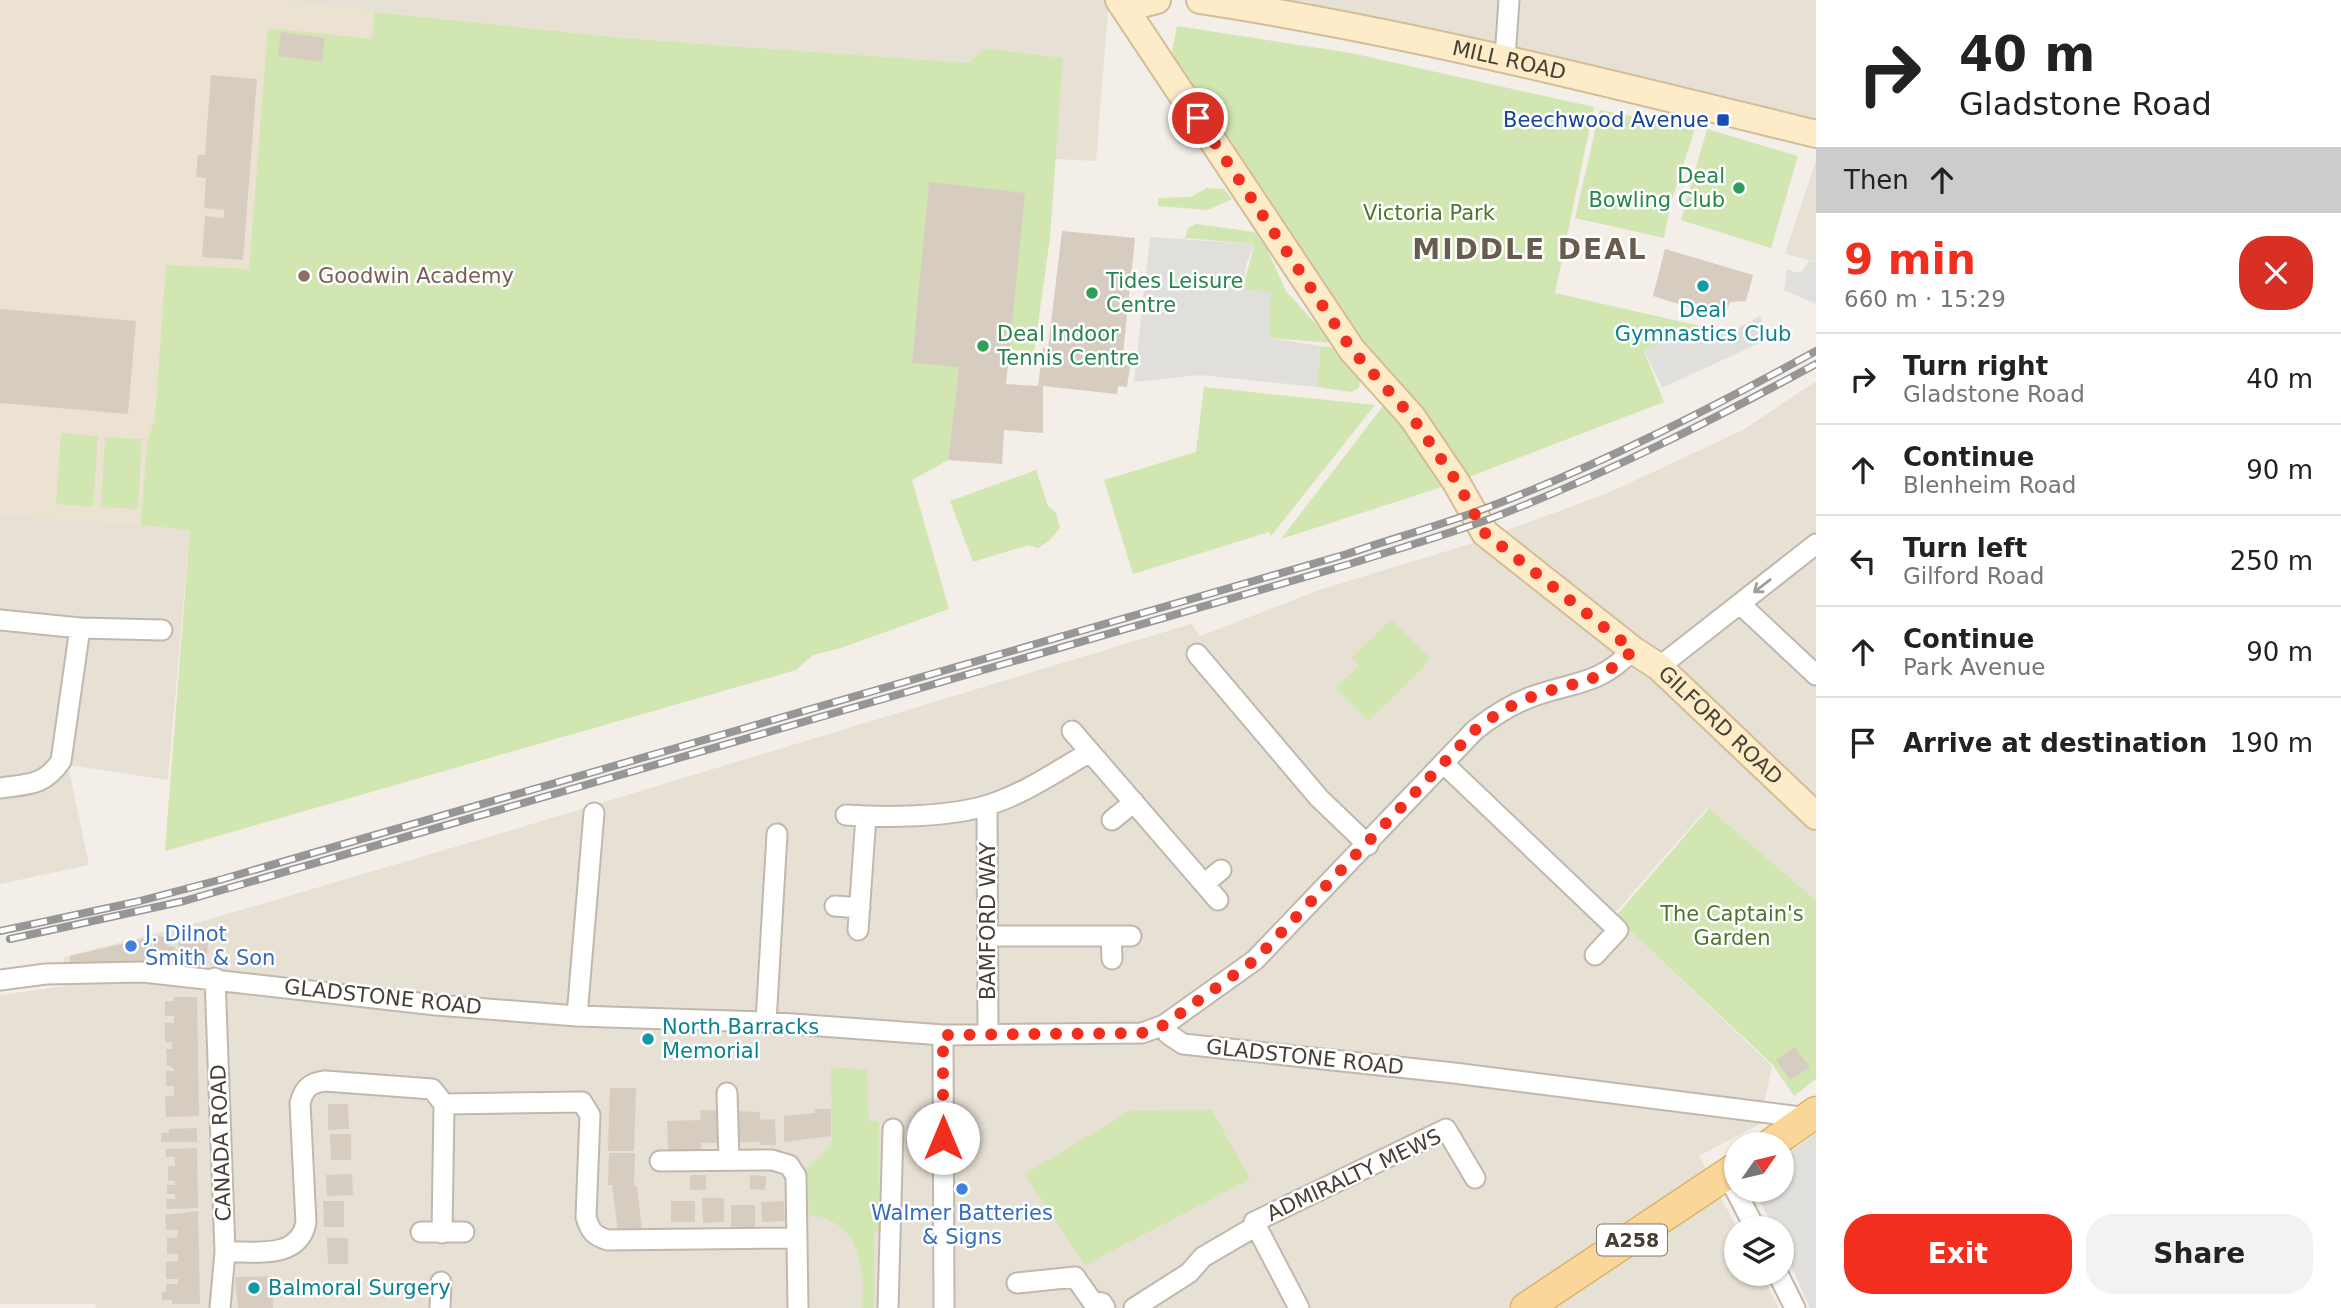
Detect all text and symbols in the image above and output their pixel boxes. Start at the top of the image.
text: 40 m [1959,26,2095,83]
icon: right [1844,28,1935,119]
street label: MILL ROAD [1450,36,1568,85]
text: Gladstone Road [1959,85,2212,123]
pin [1168,88,1228,148]
icon: arrive [1179,99,1217,137]
place label: Beechwood Avenue [1503,108,1709,132]
marker: Beechwood Avenue [1715,112,1731,128]
icon: ahead [1923,161,1961,199]
place label: Deal Bowling Club [1588,164,1725,212]
text: Then [1844,165,1909,195]
marker: Deal Bowling Club [1731,180,1747,196]
park label: Victoria Park [1363,201,1496,225]
district label: MIDDLE DEAL [1412,233,1648,266]
text: 9 min [1844,235,1976,284]
button: close [2239,236,2313,310]
place label: Goodwin Academy [318,264,514,288]
marker: Goodwin Academy [296,268,312,284]
place label: Tides Leisure Centre [1105,269,1243,317]
marker: Deal Gymnastics Club [1695,278,1711,294]
marker: Tides Leisure Centre [1084,285,1100,301]
text: 660 m · 15:29 [1844,286,2006,312]
place label: Deal Gymnastics Club [1615,298,1791,346]
place label: Deal Indoor Tennis Centre [996,322,1139,370]
marker: Deal Indoor Tennis Centre [975,338,991,354]
text: Turn right [1903,351,2048,381]
icon: right [1844,360,1882,398]
text: 40 m [2246,364,2313,394]
text: Gladstone Road [1903,381,2085,407]
text: Continue [1903,442,2034,472]
icon: ahead [1844,451,1882,489]
text: 90 m [2246,455,2313,485]
text: Blenheim Road [1903,472,2076,498]
text: Turn left [1903,533,2027,563]
icon: left [1844,542,1882,580]
text: 250 m [2230,546,2313,576]
text: Gilford Road [1903,563,2044,589]
one-way arrow [1754,579,1772,594]
text: Continue [1903,624,2034,654]
icon: ahead [1844,633,1882,671]
text: 90 m [2246,637,2313,667]
text: Park Avenue [1903,654,2045,680]
street label: GILFORD ROAD [1654,661,1787,790]
icon: arrive [1844,724,1882,762]
text: Arrive at destination [1903,728,2207,758]
text: 190 m [2230,728,2313,758]
street label: BAMFORD WAY [976,842,1000,1000]
park label: The Captain's Garden [1659,902,1804,950]
place label: J. Dilnot Smith & Son [143,922,275,970]
marker: J. Dilnot Smith & Son [123,938,139,954]
street label: GLADSTONE ROAD [283,975,483,1019]
place label: North Barracks Memorial [662,1015,819,1063]
marker: North Barracks Memorial [640,1031,656,1047]
street label: GLADSTONE ROAD [1205,1035,1405,1079]
street label: CANADA ROAD [206,1064,236,1222]
position arrow [906,1101,980,1175]
street label: ADMIRALTY MEWS [1263,1124,1445,1226]
north arrow [1724,1132,1794,1202]
map controls [1724,1132,1794,1286]
marker: Walmer Batteries & Signs [954,1181,970,1197]
place label: Walmer Batteries & Signs [871,1201,1053,1249]
button: Exit [1844,1214,2072,1294]
button: Share [2086,1214,2313,1294]
button: layers [1724,1216,1794,1286]
road number: A258 [1597,1224,1667,1256]
place label: Balmoral Surgery [268,1276,451,1300]
marker: Balmoral Surgery [246,1280,262,1296]

